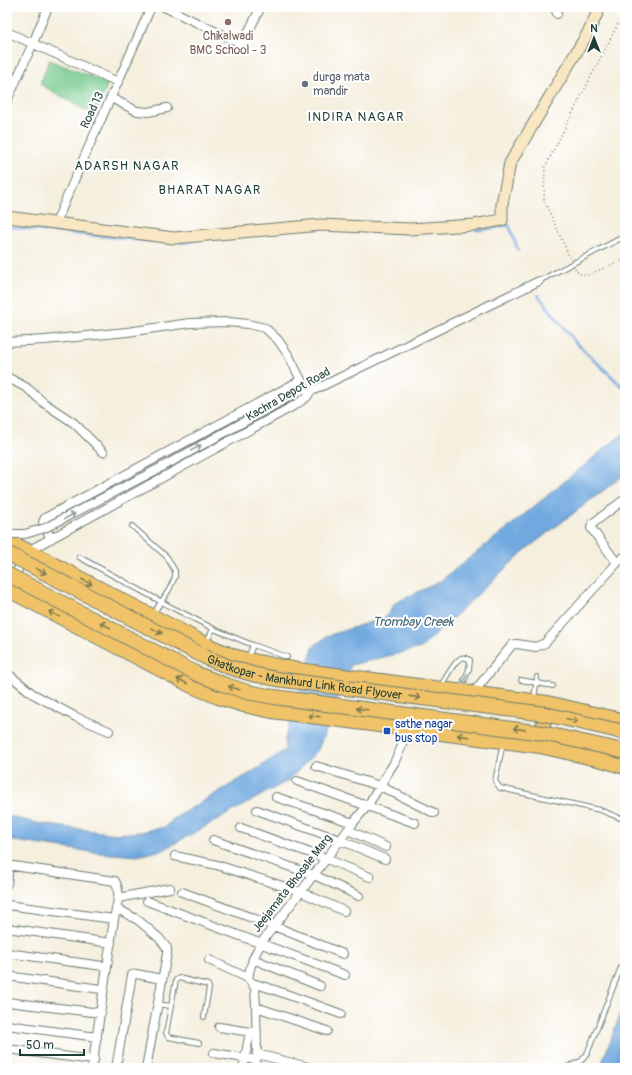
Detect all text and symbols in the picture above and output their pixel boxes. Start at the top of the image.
marker: Chikalwadi BMC School - 3 [223,17,233,27]
north arrow [574,18,614,58]
text: N [590,22,598,35]
place label: Chikalwadi BMC School - 3 [190,29,267,58]
place label: durga mata mandir [313,70,370,99]
marker: durga mata mandir [300,79,310,89]
street label: Road 13 [77,89,108,131]
district label: INDIRA NAGAR [308,109,404,125]
district label: ADARSH NAGAR [75,158,180,174]
district label: BHARAT NAGAR [159,182,261,198]
street label: Kachra Depot Road [243,364,333,425]
one-way arrow [190,444,202,452]
one-way arrow [64,511,76,519]
one-way arrow [35,568,47,576]
one-way arrow [81,579,93,587]
one-way arrow [49,610,61,617]
water label: Trombay Creek [373,614,455,630]
one-way arrow [99,621,111,628]
one-way arrow [150,628,162,636]
street label: Ghatkopar - Mankhurd Link Road Flyover [204,652,404,703]
one-way arrow [460,672,468,684]
one-way arrow [176,677,188,684]
one-way arrow [228,684,241,691]
one-way arrow [409,693,422,701]
one-way arrow [356,705,369,713]
one-way arrow [307,712,320,720]
place label: sathe nagar bus stop [395,717,454,746]
one-way arrow [565,717,578,725]
one-way arrow [513,725,526,733]
marker: sathe nagar bus stop [382,726,392,736]
one-way arrow [457,732,470,740]
street label: Jeejamata Bhosale Marg [249,831,335,935]
scale bar [20,1031,84,1057]
text: 50 m [26,1038,54,1053]

